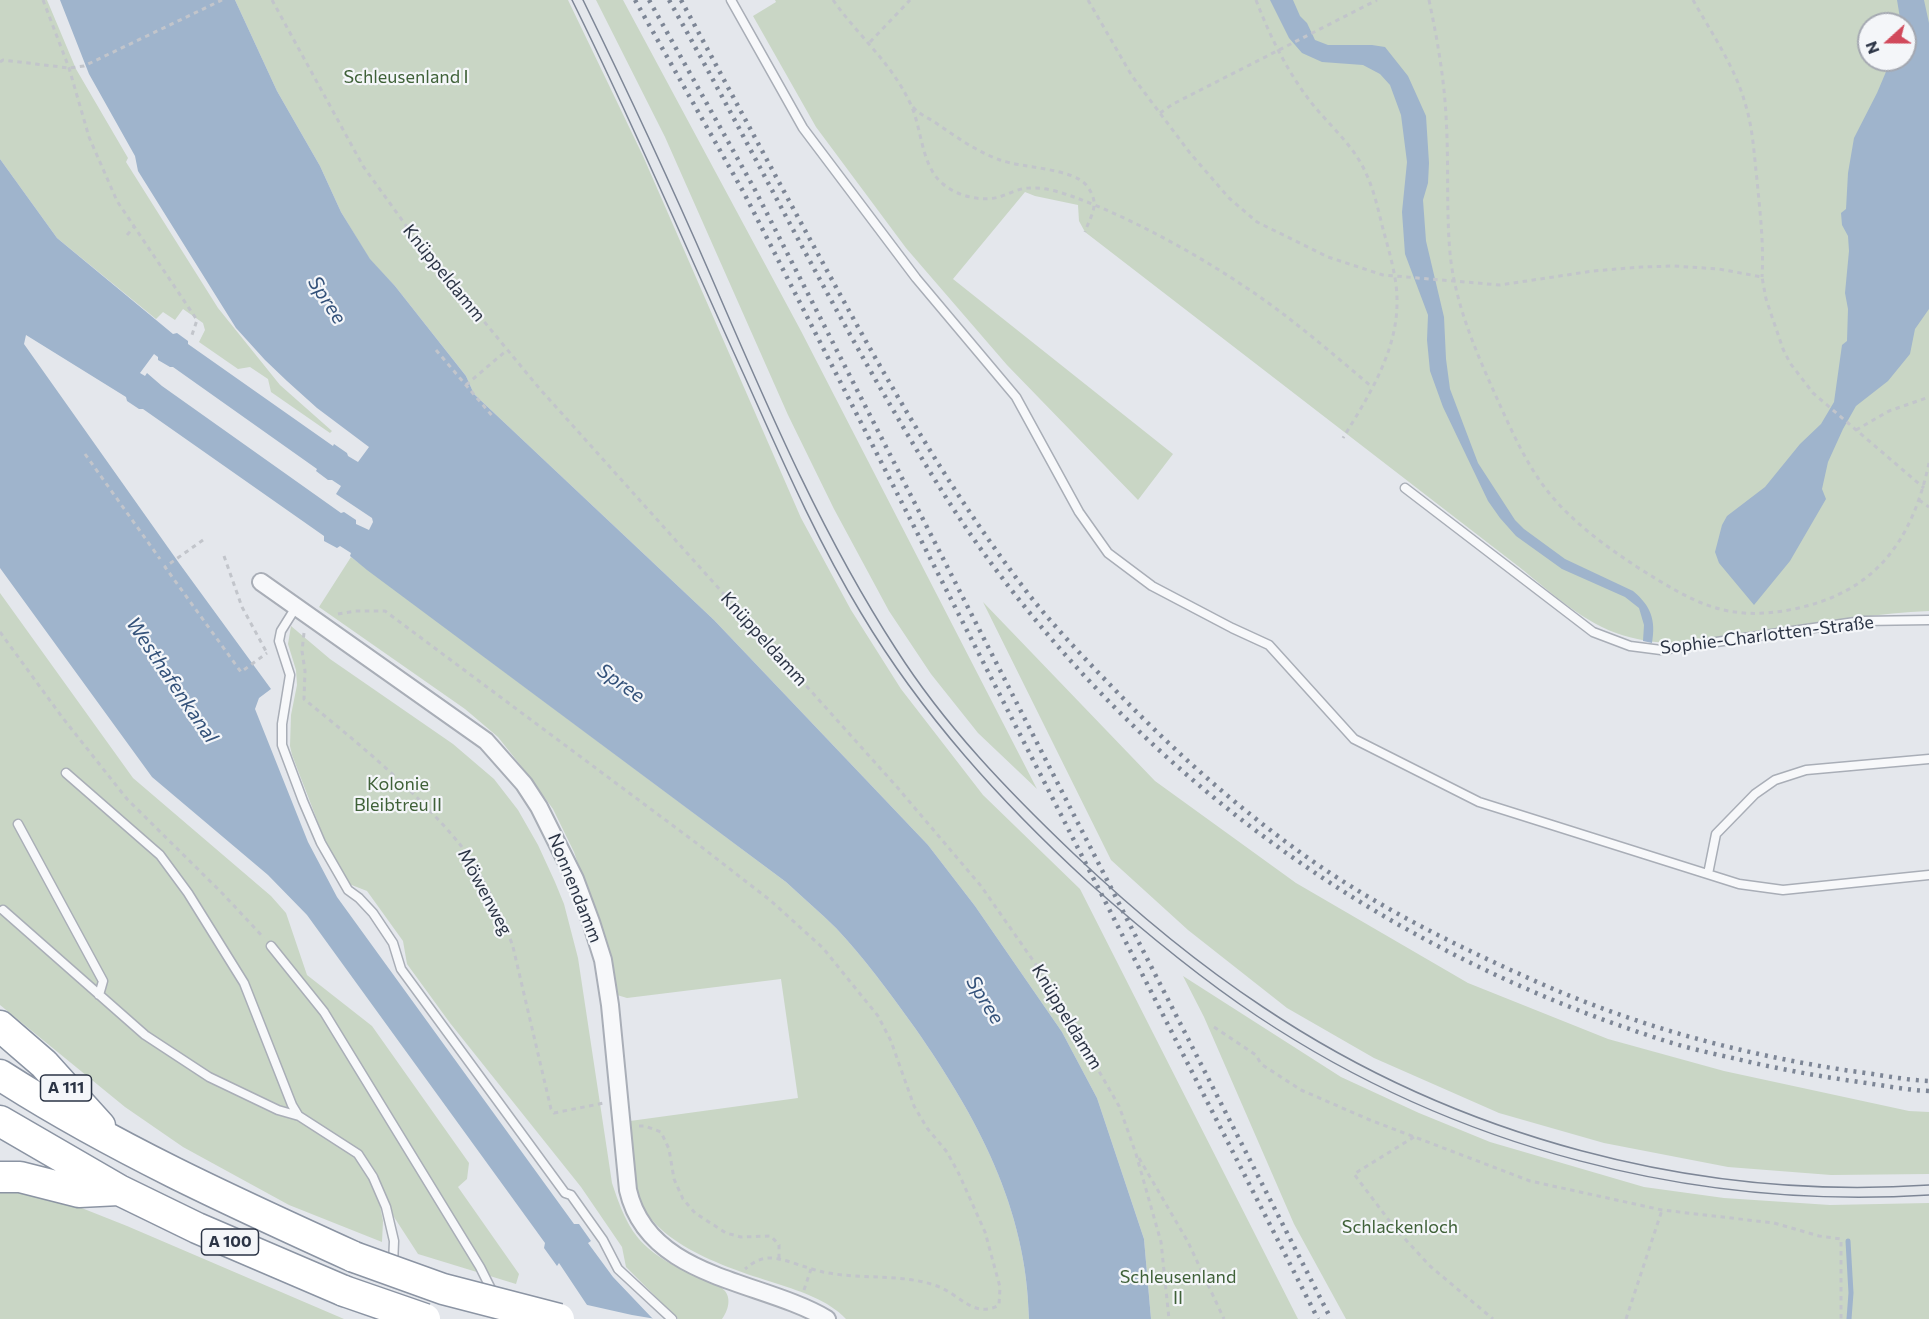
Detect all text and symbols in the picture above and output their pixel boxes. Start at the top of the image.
north arrow [1857,12,1917,72]
text: N [1861,39,1883,57]
park label: Schleusenland I [343,66,469,88]
street label: Knüppeldamm [398,220,490,326]
water label: Spree [303,272,351,328]
street label: Knüppeldamm [716,588,812,690]
street label: Sophie-Charlotten-Straße [1659,611,1875,659]
water label: Westhafenkanal [121,613,223,747]
water label: Spree [593,658,649,708]
park label: Kolonie Bleibtreu II [354,773,442,816]
street label: Nonnendamm [543,830,607,946]
street label: Möwenweg [453,845,517,939]
street label: Knüppeldamm [1027,960,1107,1074]
water label: Spree [961,971,1009,1029]
road number: A 111 [40,1075,92,1101]
park label: Schlackenloch [1342,1216,1458,1238]
road number: A 100 [202,1229,258,1255]
park label: Schleusenland II [1120,1266,1236,1308]

